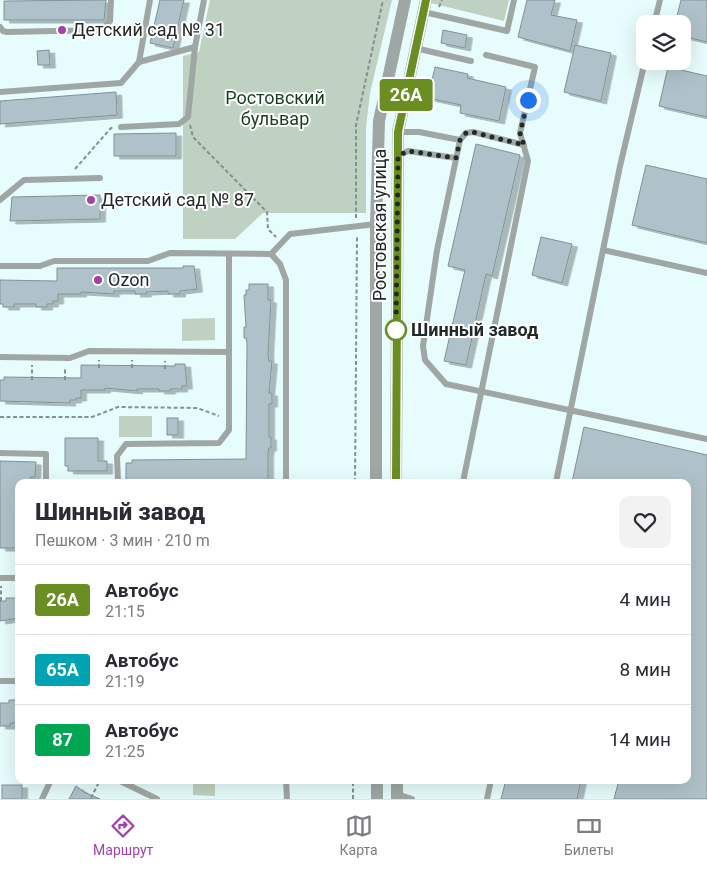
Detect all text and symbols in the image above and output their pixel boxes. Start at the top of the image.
map controls [636,15,691,70]
button: layers [636,15,691,70]
place label: Детский сад № 31 [72,19,225,40]
marker: Детский сад № 31 [56,24,68,36]
line badge: 26А [377,79,435,111]
text: 26А [390,84,422,105]
park label: Ростовский бульвар [225,87,325,129]
your location [516,88,541,113]
street label: Ростовская улица [369,149,390,301]
place label: Детский сад № 87 [101,189,254,210]
marker: Детский сад № 87 [85,194,97,206]
place label: Ozon [108,269,149,290]
marker: Ozon [92,274,104,286]
marker: Шинный завод [385,319,407,341]
place label: Шинный завод [411,319,539,340]
button: heart [619,496,671,548]
text: Шинный завод [35,498,205,526]
text: Пешком · 3 мин · 210 m [35,531,210,550]
text: Автобус [105,579,179,602]
text: 4 мин [620,588,671,611]
text: 26А [46,589,79,610]
text: 21:15 [105,602,145,621]
text: Автобус [105,649,179,672]
text: 8 мин [620,658,671,681]
text: 65А [46,659,79,680]
text: 21:19 [105,672,145,691]
text: Автобус [105,719,179,742]
text: 14 мин [609,728,671,751]
text: 87 [52,729,73,750]
text: 21:25 [105,742,145,761]
tab: Маршрут [93,812,153,858]
tab: Карта [340,812,378,858]
tab: Билеты [564,812,614,858]

